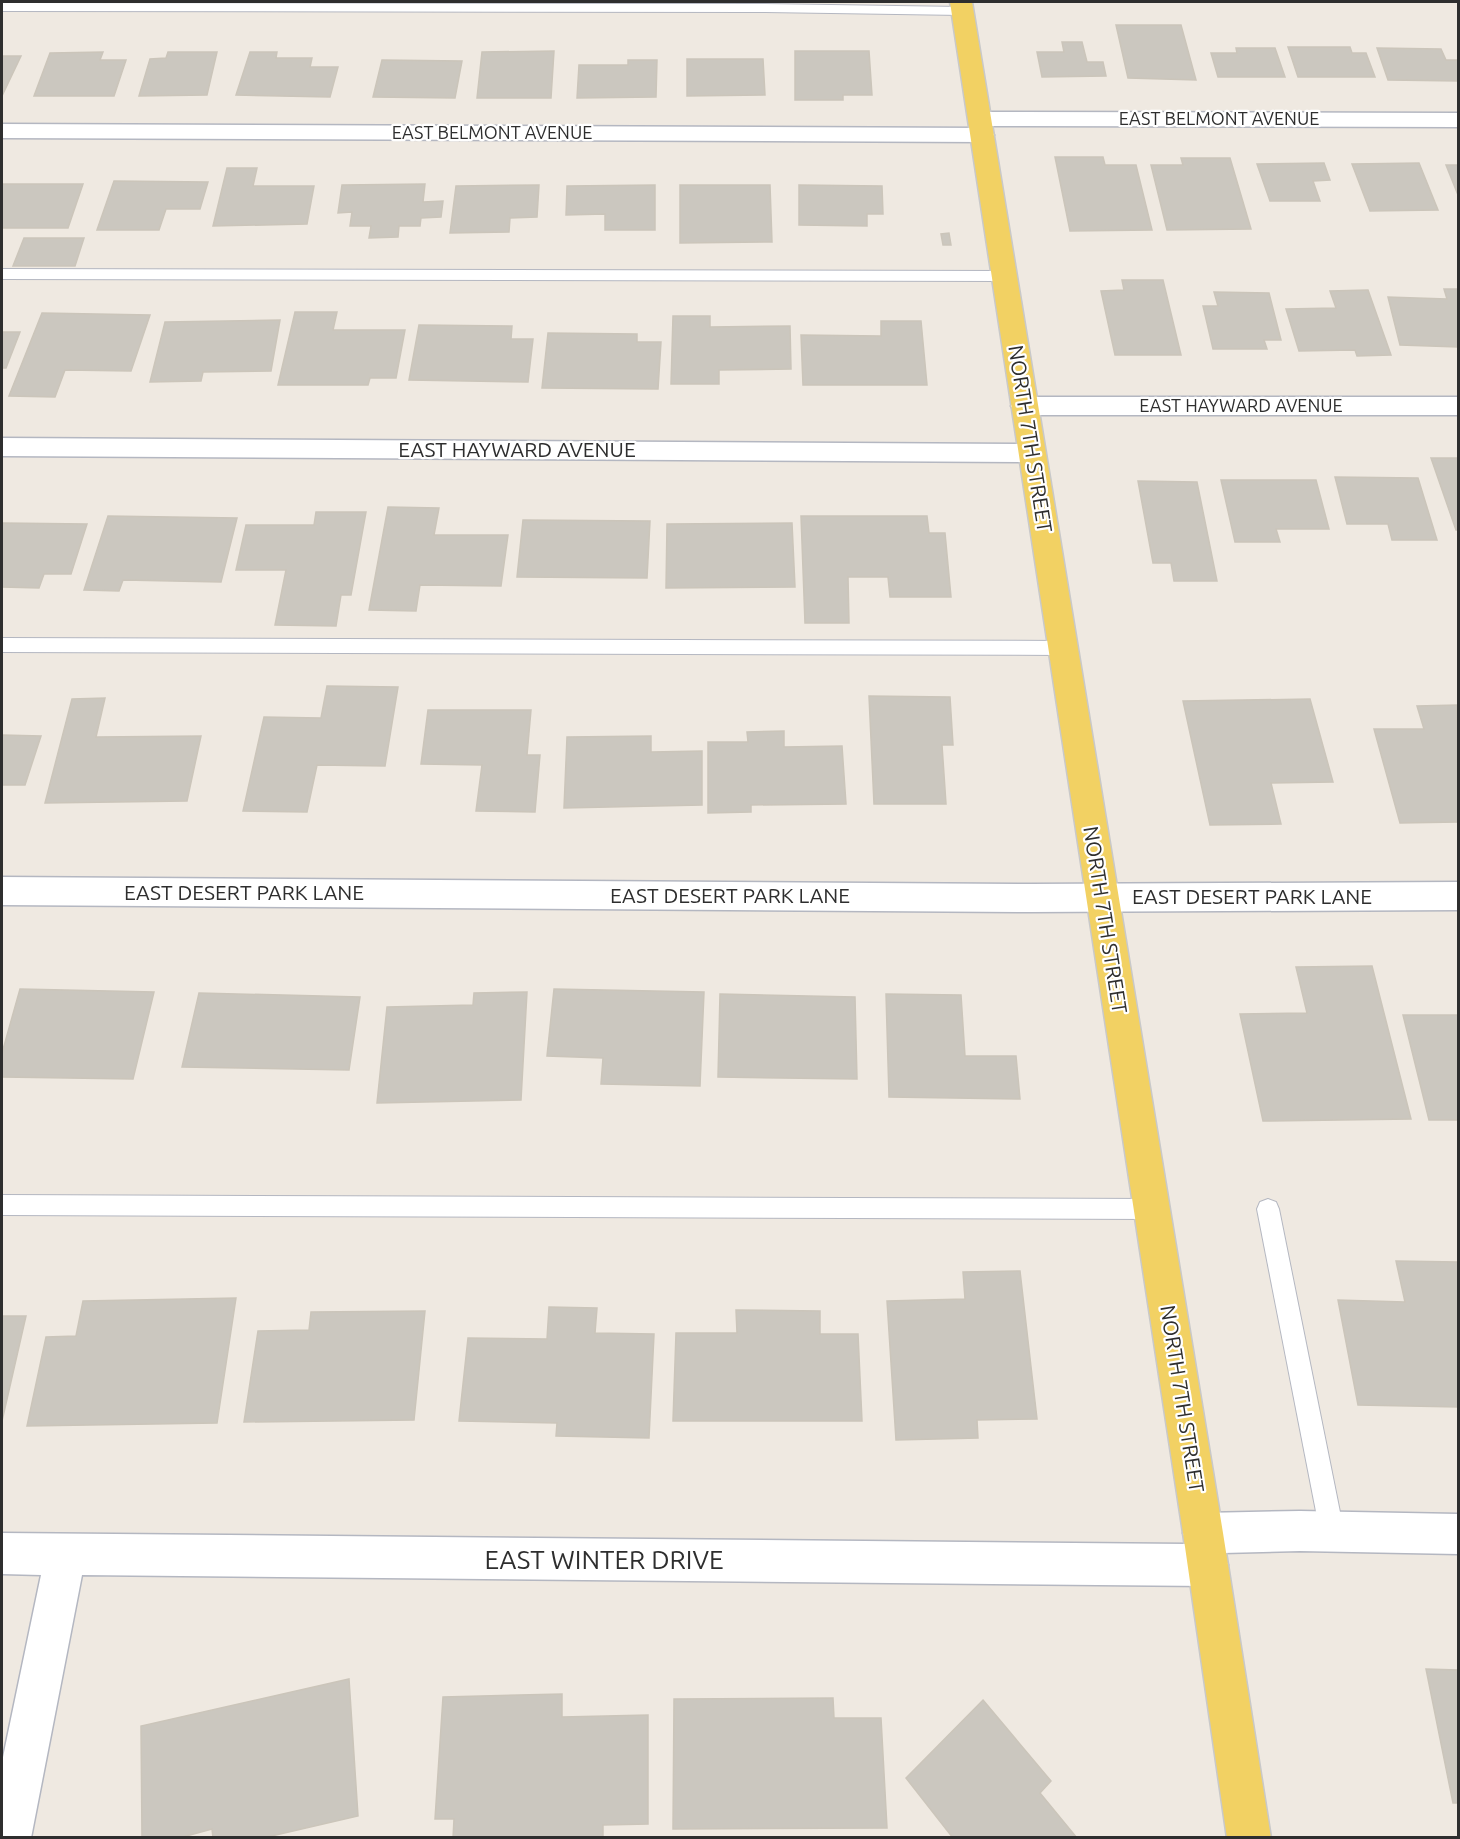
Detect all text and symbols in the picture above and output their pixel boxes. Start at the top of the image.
street label: EAST BELMONT AVENUE [1119,108,1319,128]
street label: EAST BELMONT AVENUE [392,122,592,142]
street label: NORTH 7TH STREET [1004,343,1058,535]
street label: EAST HAYWARD AVENUE [1139,395,1343,415]
street label: EAST HAYWARD AVENUE [398,437,636,461]
street label: NORTH 7TH STREET [1079,824,1133,1016]
street label: EAST DESERT PARK LANE [124,880,364,904]
street label: EAST DESERT PARK LANE [610,883,850,907]
street label: EAST DESERT PARK LANE [1132,884,1372,908]
street label: NORTH 7TH STREET [1156,1303,1210,1495]
street label: EAST WINTER DRIVE [484,1545,724,1574]

